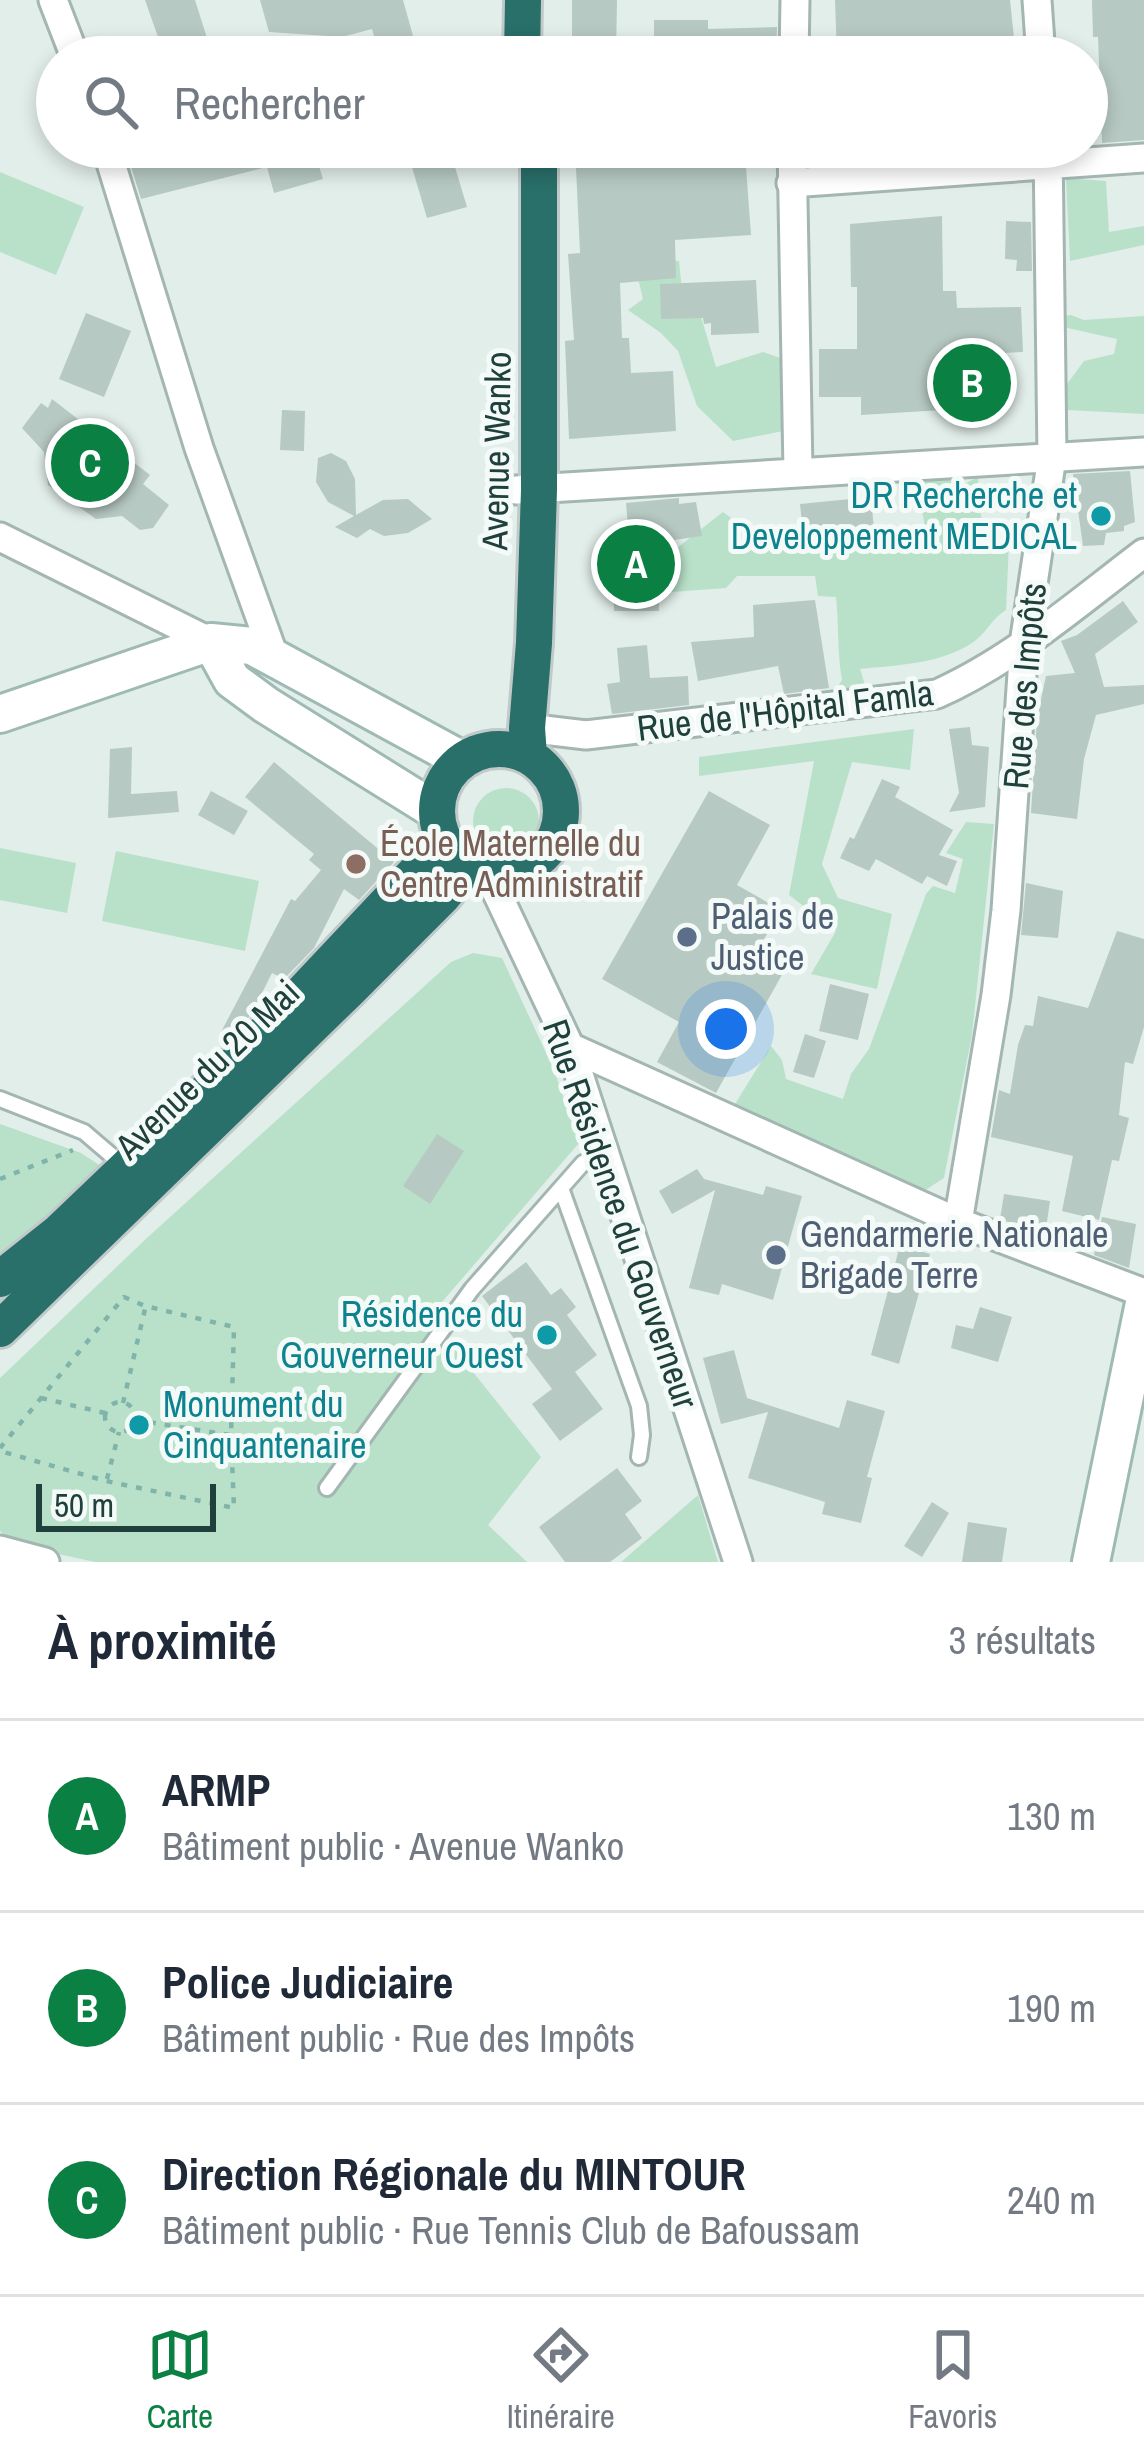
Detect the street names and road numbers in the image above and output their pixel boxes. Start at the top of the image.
street label: Avenue Wanko [470,351,522,552]
street label: Rue des Impôts [991,581,1057,791]
street label: Rue de l'Hôpital Famla [634,668,936,752]
street label: Avenue du 20 Mai [104,969,310,1170]
street label: Rue Résidence du Gouverneur [532,1013,710,1415]

